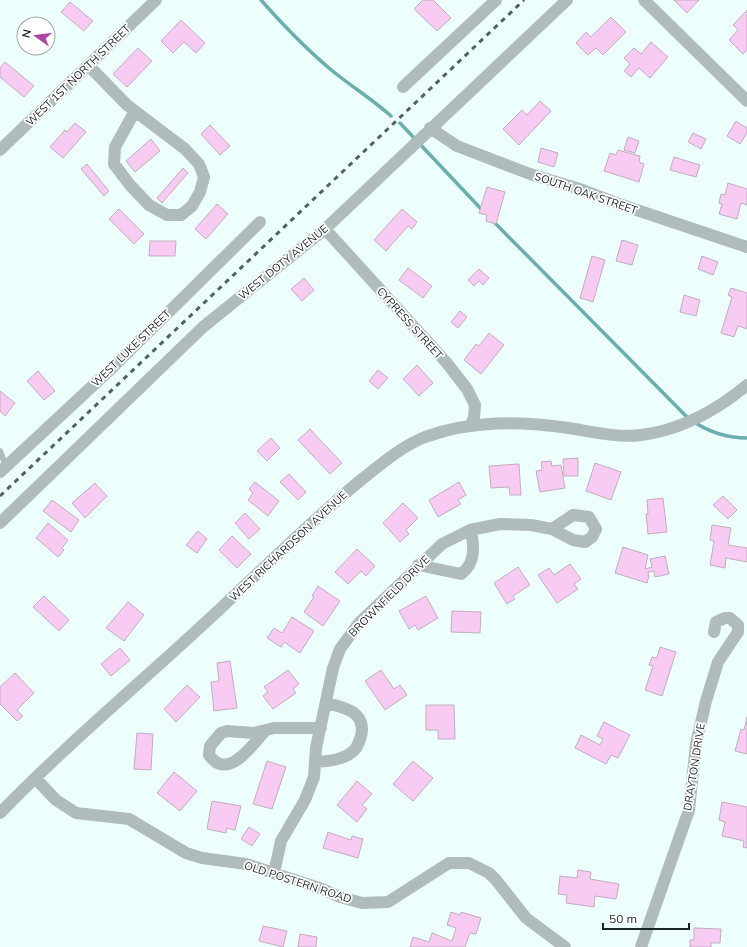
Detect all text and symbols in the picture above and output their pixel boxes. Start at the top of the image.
north arrow [16,16,56,56]
street label: WEST 1ST NORTH STREET [23,22,133,128]
street label: SOUTH OAK STREET [533,169,640,217]
street label: WEST DOTY AVENUE [235,221,331,303]
street label: CYPRESS STREET [374,284,446,362]
street label: WEST LUKE STREET [88,306,174,390]
street label: WEST RICHARDSON AVENUE [226,488,350,604]
street label: BROWNFIELD DRIVE [345,552,433,640]
street label: DRAYTON DRIVE [680,722,708,812]
street label: OLD POSTERN ROAD [243,858,353,906]
scale bar [603,905,689,931]
text: 50 m [609,911,637,926]

